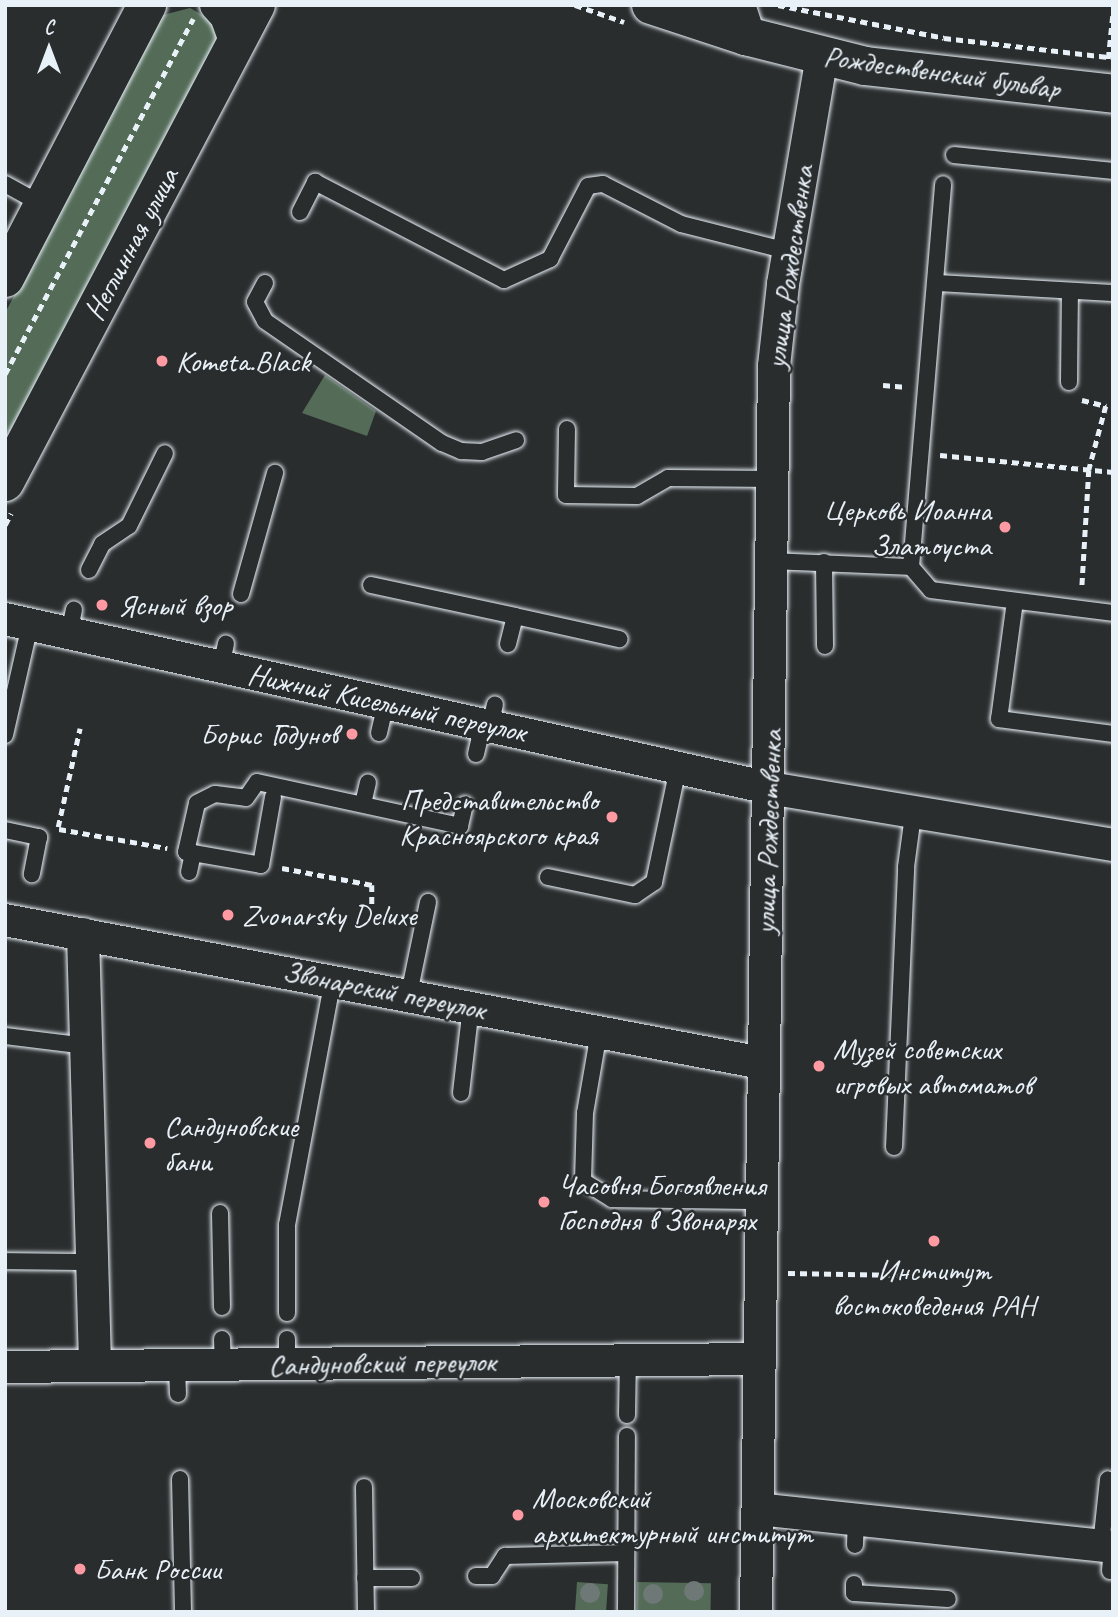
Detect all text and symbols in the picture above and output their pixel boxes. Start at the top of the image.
north arrow [14,14,84,84]
text: С [44,16,54,40]
street label: Рождественский бульвар [822,38,1062,106]
street label: Неглинная улица [75,160,187,328]
street label: улица Рождественка [757,163,821,371]
place label: Kometa.Black [176,343,310,379]
marker: Kometa.Black [154,353,170,369]
place label: Церковь Иоанна Златоуста [824,492,991,562]
marker: Церковь Иоанна Златоуста [997,519,1013,535]
place label: Ясный взор [118,587,232,623]
marker: Ясный взор [92,595,112,615]
street label: Нижний Кисельный переулок [245,656,529,750]
place label: Борис Годунов [202,716,338,752]
marker: Борис Годунов [344,726,360,742]
street label: улица Рождественка [746,729,790,935]
place label: Представительство Красноярского края [400,782,598,852]
marker: Представительство Красноярского края [604,809,620,825]
place label: Zvonarsky Deluxe [242,897,416,933]
marker: Zvonarsky Deluxe [220,907,236,923]
street label: Звонарский переулок [280,953,488,1027]
place label: Музей советских игровых автоматов [833,1031,1031,1102]
marker: Музей советских игровых автоматов [811,1058,827,1074]
place label: Сандуновские бани [164,1108,298,1178]
marker: Сандуновские бани [142,1135,158,1151]
place label: Часовня Богоявления Господня в Звонарях [558,1167,766,1238]
marker: Часовня Богоявления Господня в Звонарях [536,1194,552,1210]
marker: Институт востоковедения РАН [926,1233,942,1249]
place label: Институт востоковедения РАН [833,1252,1035,1322]
street label: Сандуновский переулок [268,1343,496,1383]
place label: Московский архитектурный институт [532,1480,813,1550]
marker: Московский архитектурный институт [510,1507,526,1523]
place label: Банк России [94,1551,222,1587]
marker: Банк России [72,1561,88,1577]

